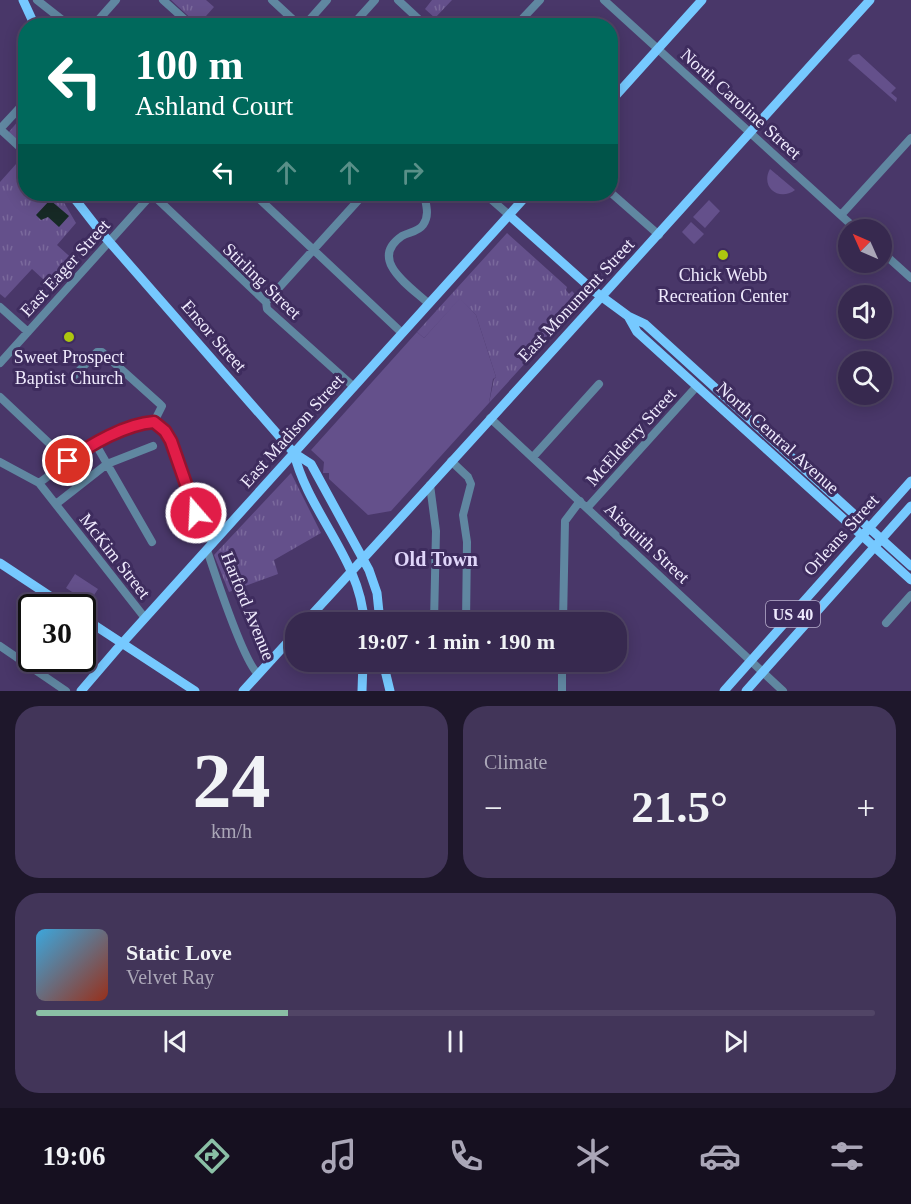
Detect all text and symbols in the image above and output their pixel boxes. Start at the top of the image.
icon: left [36,42,114,120]
text: 100 m [135,42,244,88]
street label: North Caroline Street [677,45,805,163]
text: Ashland Court [135,91,293,121]
icon: left [207,156,240,189]
icon: ahead [270,156,303,189]
icon: ahead [333,156,366,189]
icon: right [396,156,429,189]
street label: East Eager Street [16,215,114,321]
north arrow [838,219,892,273]
map controls [838,219,892,405]
street label: East Monument Street [514,234,638,366]
street label: Stirling Street [219,239,305,323]
marker: Chick Webb Recreation Center [716,248,730,262]
place label: Chick Webb Recreation Center [658,265,788,306]
button: sound [838,285,892,339]
street label: Ensor Street [177,296,251,376]
marker: Sweet Prospect Baptist Church [62,330,76,344]
place label: Sweet Prospect Baptist Church [14,347,124,388]
button: search [838,351,892,405]
street label: East Madison Street [236,370,348,492]
street label: North Central Avenue [713,378,843,498]
street label: McElderry Street [582,384,680,490]
pin [42,435,93,486]
icon: arrive [51,444,84,477]
position arrow [164,481,228,545]
street label: Orleans Street [799,490,883,580]
street label: Aisquith Street [601,499,693,587]
street label: McKim Street [76,509,154,603]
district label: Old Town [394,548,478,570]
street label: Harford Avenue [217,549,279,663]
speed limit sign: 30 [18,594,96,672]
road number: US 40 [766,601,820,627]
text: 19:07 · 1 min · 190 m [357,629,555,654]
text: 24 [193,737,271,824]
text: Climate [484,751,547,773]
text: 21.5° [631,782,728,832]
text: − [484,790,503,826]
text: + [856,790,875,826]
text: km/h [211,820,252,842]
text: Static Love [126,940,232,965]
text: Velvet Ray [126,966,214,988]
icon: previous [159,1025,192,1058]
icon: pause [439,1025,472,1058]
icon: next [719,1025,752,1058]
icon: directions [191,1135,233,1177]
icon: music [318,1135,360,1177]
icon: phone [445,1135,487,1177]
icon: climate [572,1135,614,1177]
icon: car [699,1135,741,1177]
icon: filters [826,1135,868,1177]
text: 19:06 [43,1141,106,1171]

